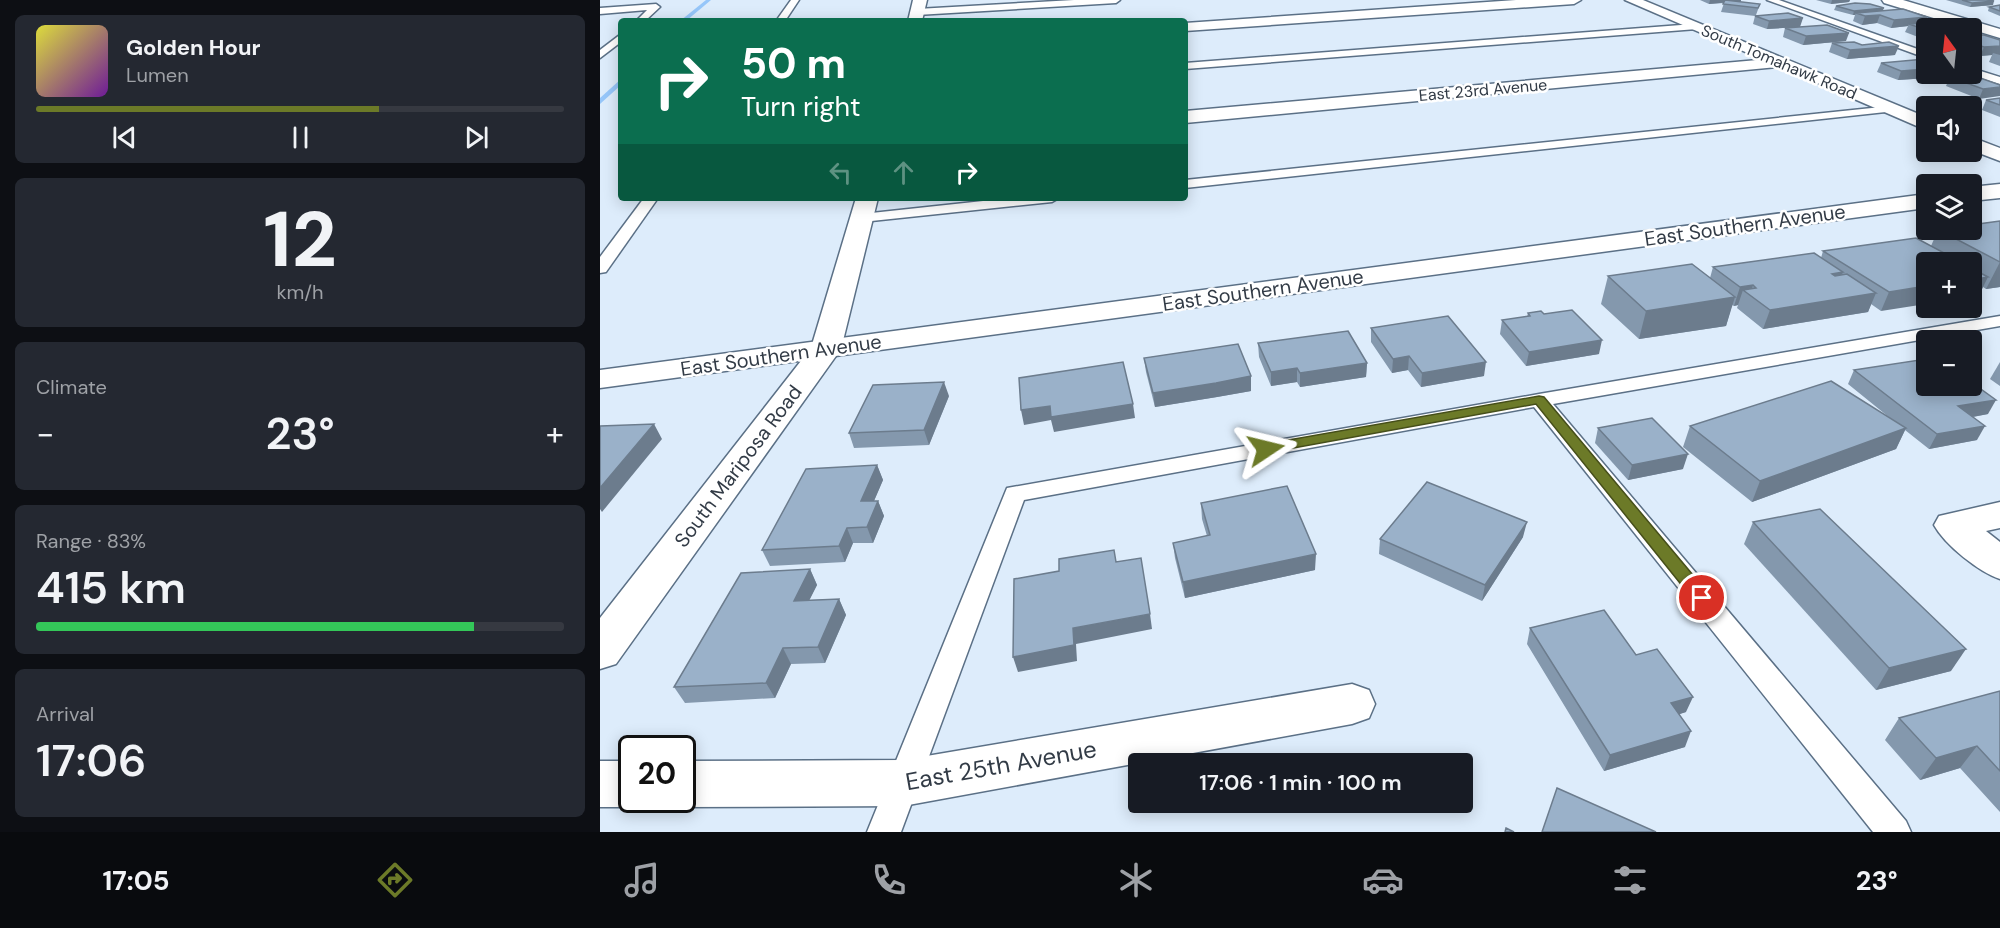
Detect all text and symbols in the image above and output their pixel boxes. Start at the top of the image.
north arrow [1916,18,1982,84]
map controls [1916,18,1982,396]
street label: South Tomahawk Road [1698,20,1860,104]
text: Golden Hour [126,33,261,62]
text: 50 m [741,36,846,91]
icon: right [642,42,720,120]
text: Lumen [126,62,189,88]
street label: East 23rd Avenue [1418,74,1548,106]
text: Turn right [741,89,861,124]
button: sound [1916,96,1982,162]
icon: previous [108,121,141,154]
icon: pause [284,121,317,154]
icon: next [460,121,493,154]
icon: left [824,156,857,189]
icon: ahead [887,156,920,189]
icon: right [950,156,983,189]
button: layers [1916,174,1982,240]
text: 12 [263,189,337,290]
street label: East Southern Avenue [1643,198,1847,252]
button: + [1916,252,1982,318]
street label: East Southern Avenue [1161,263,1365,317]
text: km/h [276,279,324,305]
street label: East Southern Avenue [679,328,883,382]
button: − [1916,330,1982,396]
text: Climate [36,374,107,400]
street label: South Mariposa Road [668,380,808,552]
text: 23° [266,404,335,463]
text: − [36,412,54,455]
text: + [546,412,564,455]
position arrow [1234,417,1298,481]
text: Range · 83% [36,528,146,554]
text: 415 km [36,558,186,617]
pin [1676,572,1727,623]
icon: arrive [1685,581,1718,614]
text: Arrival [36,701,94,727]
text: 17:06 [36,731,146,790]
street label: East 25th Avenue [903,733,1099,797]
speed limit sign: 20 [618,735,696,813]
text: 17:06 · 1 min · 100 m [1199,768,1402,797]
icon: directions [374,859,416,901]
icon: music [621,859,663,901]
icon: phone [868,859,910,901]
icon: climate [1115,859,1157,901]
icon: car [1362,859,1404,901]
icon: filters [1609,859,1651,901]
text: 17:05 [102,863,169,898]
text: 23° [1856,863,1897,898]

